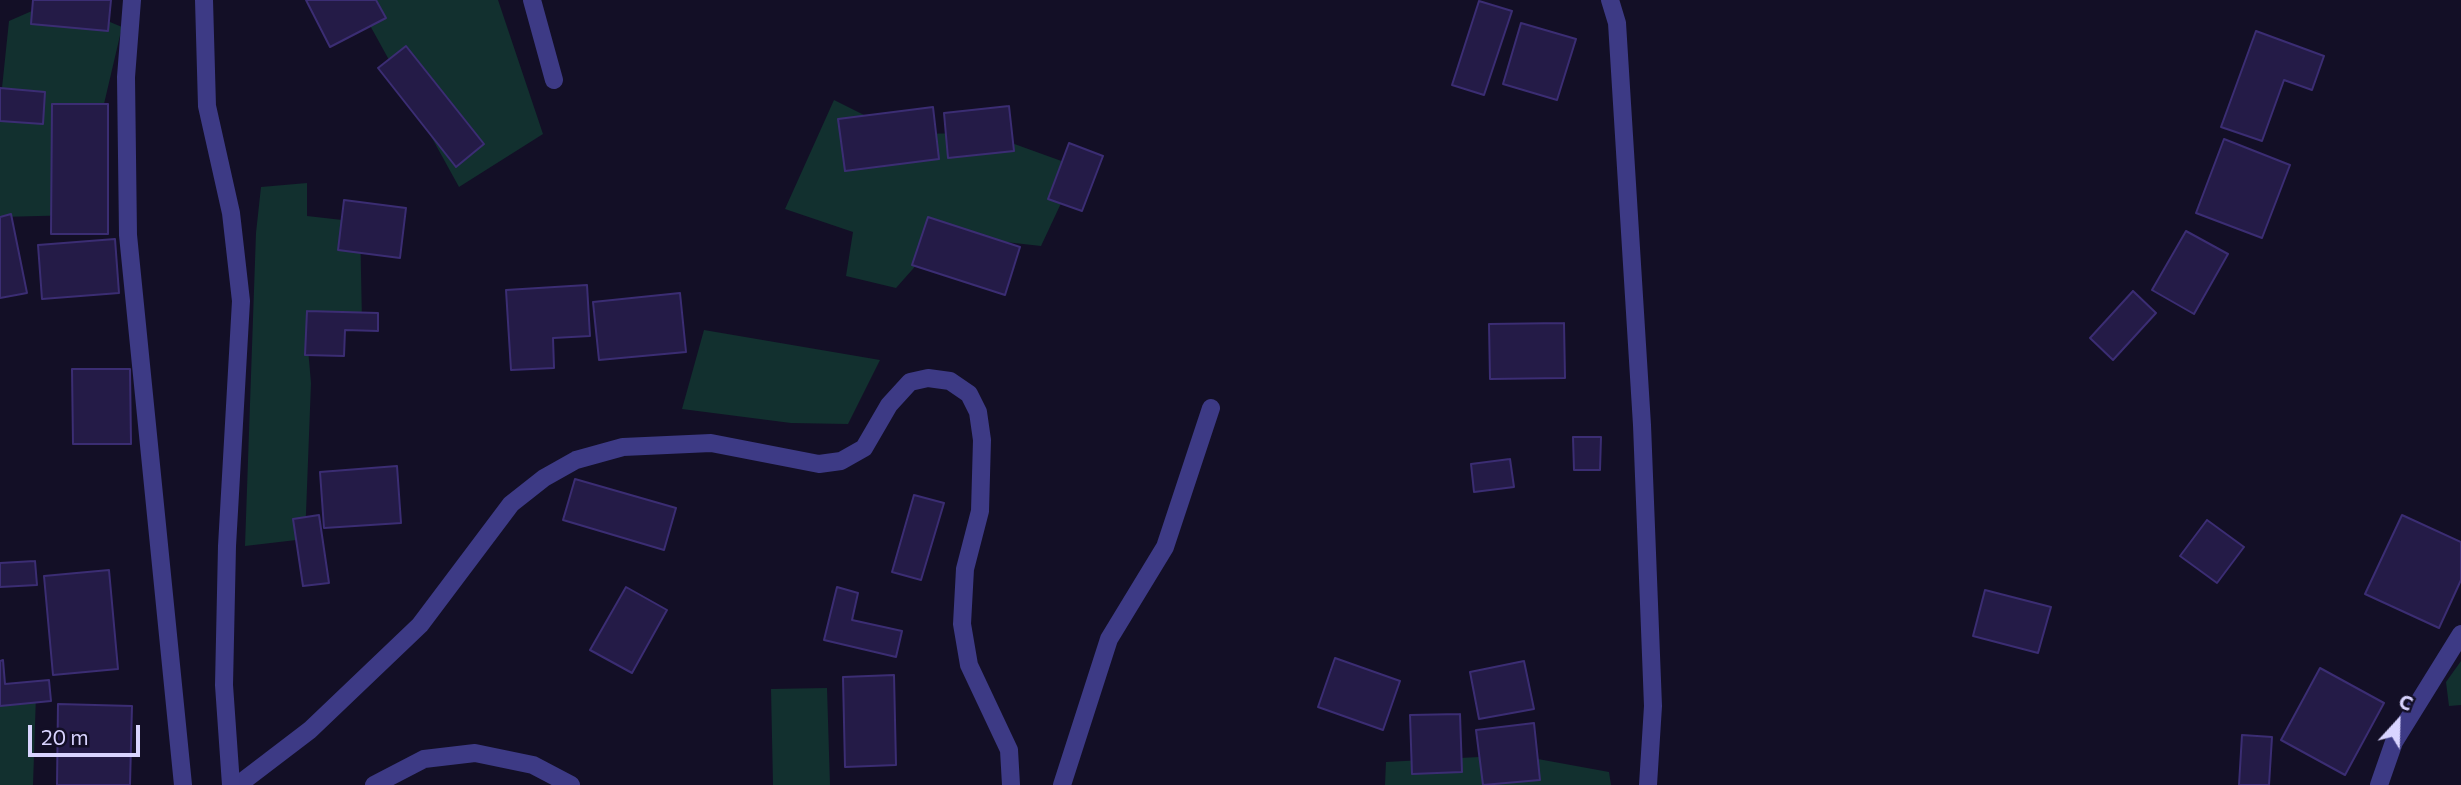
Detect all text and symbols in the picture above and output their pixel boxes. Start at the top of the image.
north arrow [2363,687,2433,757]
text: С [2396,689,2416,715]
scale bar [32,712,144,756]
text: 20 m [41,724,89,749]

